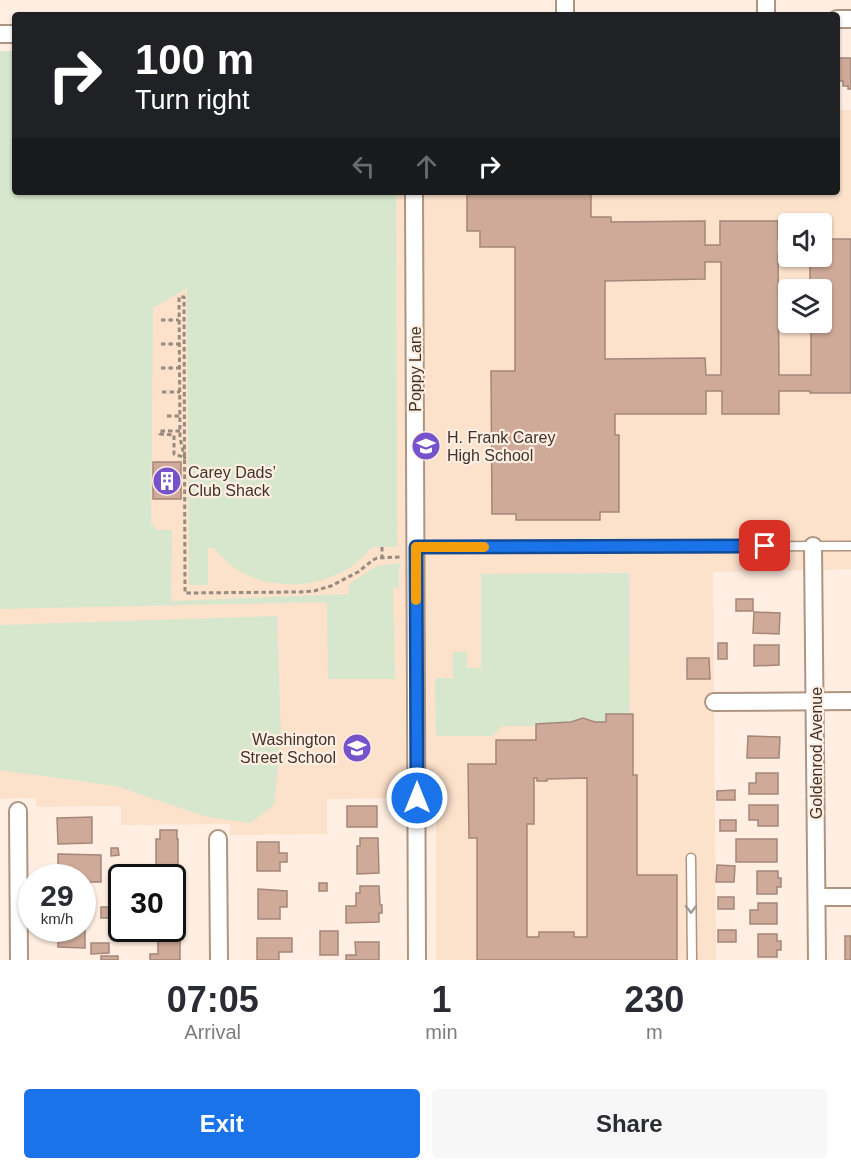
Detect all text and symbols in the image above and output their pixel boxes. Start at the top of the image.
icon: right [36,36,114,114]
text: 100 m [135,36,254,83]
text: Turn right [135,85,250,115]
icon: left [347,150,380,183]
icon: ahead [410,150,443,183]
icon: right [473,150,506,183]
map controls [778,213,832,333]
button: sound [778,213,832,267]
button: layers [778,279,832,333]
street label: Poppy Lane [407,326,424,412]
place label: H. Frank Carey High School [447,429,555,464]
school or university icon: H. Frank Carey High School [410,430,442,462]
place label: Carey Dads’ Club Shack [188,464,276,499]
building icon: Carey Dads’ Club Shack [151,465,183,497]
pin [739,520,790,571]
icon: arrive [748,529,781,562]
street label: Goldenrod Avenue [808,687,825,819]
place label: Washington Street School [240,731,336,766]
school or university icon: Washington Street School [341,732,373,764]
position arrow [385,766,449,830]
speed limit sign: 30 [108,864,186,942]
text: 29 [40,879,74,912]
one-way arrow [685,904,698,913]
text: km/h [41,910,73,927]
text: 07:05 [167,979,259,1020]
text: 1 [431,979,451,1020]
text: 230 [624,979,684,1020]
text: Arrival [184,1021,241,1043]
text: min [425,1021,458,1043]
text: m [646,1021,663,1043]
button: Exit [24,1089,420,1158]
button: Share [432,1089,827,1158]

